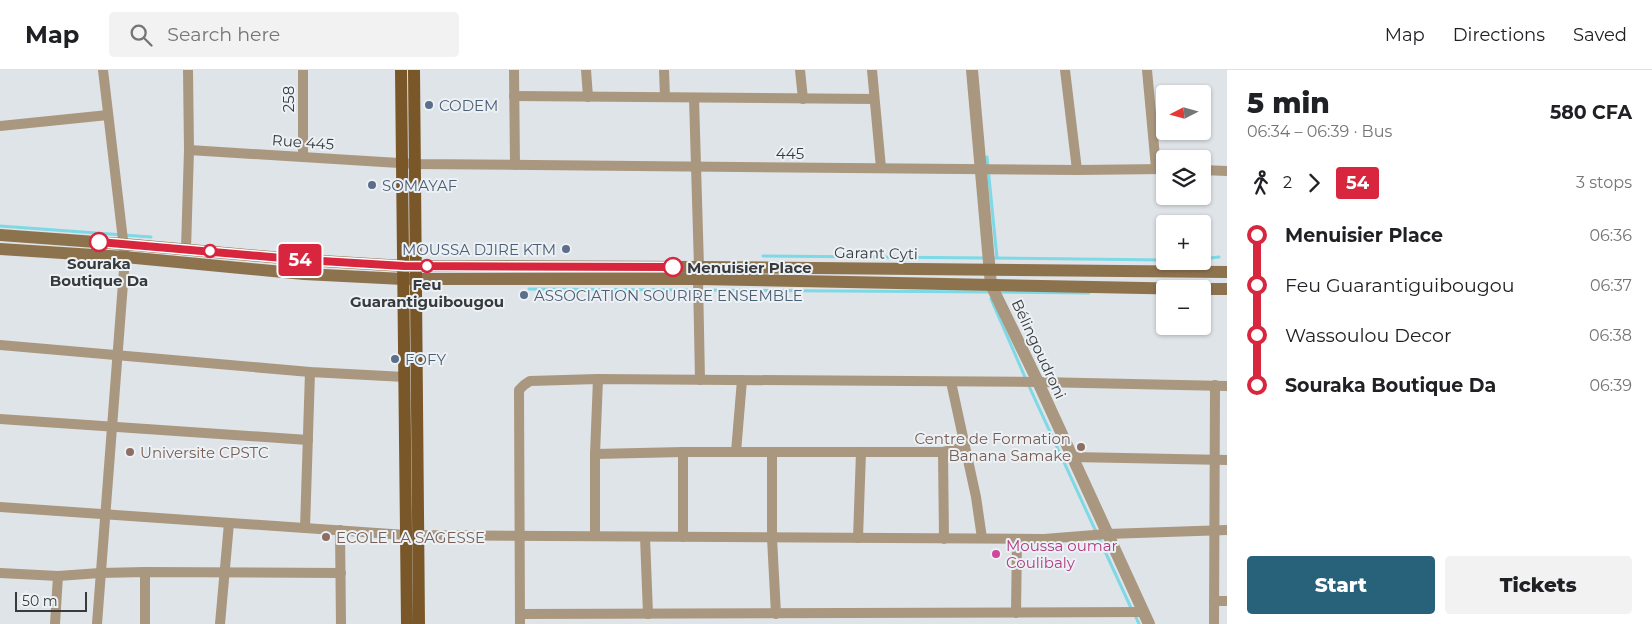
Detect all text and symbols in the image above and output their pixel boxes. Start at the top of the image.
search box [109,12,459,57]
text: Map [25,20,79,49]
icon: search [127,21,155,49]
text: Search here [167,23,280,46]
text: Map [1385,24,1425,46]
text: Directions [1453,24,1545,46]
text: Saved [1573,24,1627,46]
north arrow [1156,85,1211,140]
map controls [1156,85,1211,335]
street label: 258 [279,86,298,112]
text: 5 min [1247,86,1330,120]
place label: CODEM [439,96,498,115]
marker: CODEM [423,99,435,111]
text: 580 CFA [1550,101,1632,124]
text: 06:34 – 06:39 · Bus [1247,122,1392,141]
street label: Rue 445 [271,130,335,154]
street label: 445 [776,144,804,163]
button: layers [1156,150,1211,205]
icon: walk [1247,169,1275,197]
icon: forward [1300,169,1328,197]
text: 54 [1346,172,1369,194]
text: 2 [1283,173,1292,192]
text: 3 stops [1576,173,1632,192]
place label: SOMAYAF [382,176,457,195]
marker: SOMAYAF [366,179,378,191]
button: + [1156,215,1211,270]
text: Menuisier Place [1285,224,1443,247]
text: 06:36 [1590,226,1632,245]
marker: Souraka Boutique Da [89,232,109,252]
place label: MOUSSA DJIRE KTM [402,240,556,259]
marker: MOUSSA DJIRE KTM [560,243,572,255]
street label: Garant Cyti [834,243,918,263]
unlabelled marker [203,244,217,258]
line badge: 54 [278,244,322,276]
text: 54 [288,249,312,271]
place label: Souraka Boutique Da [50,254,148,290]
marker: Menuisier Place [663,257,683,277]
place label: Menuisier Place [687,258,812,277]
marker: Feu Guarantiguibougou [420,259,434,273]
text: Feu Guarantiguibougou [1285,274,1514,297]
place label: Feu Guarantiguibougou [350,275,504,311]
text: 06:37 [1590,276,1632,295]
button: − [1156,280,1211,335]
place label: ASSOCIATION SOURIRE ENSEMBLE [534,286,803,305]
marker: ASSOCIATION SOURIRE ENSEMBLE [518,289,530,301]
street label: Bélingoudroni [1008,296,1070,402]
text: Wassoulou Decor [1285,324,1452,347]
text: 06:38 [1589,326,1632,345]
place label: FOFY [405,350,446,369]
marker: FOFY [389,353,401,365]
text: Souraka Boutique Da [1285,374,1496,397]
text: 06:39 [1590,376,1632,395]
place label: Centre de Formation Banana Samake [914,429,1071,465]
marker: Centre de Formation Banana Samake [1075,441,1087,453]
place label: Universite CPSTC [140,443,269,462]
marker: Universite CPSTC [124,446,136,458]
place label: ECOLE LA SAGESSE [336,528,485,547]
marker: ECOLE LA SAGESSE [320,531,332,543]
place label: Moussa oumar Coulibaly [1006,536,1118,572]
marker: Moussa oumar Coulibaly [990,548,1002,560]
button: Start [1247,556,1435,614]
button: Tickets [1445,556,1632,614]
scale bar [15,589,88,612]
text: 50 m [22,592,58,610]

